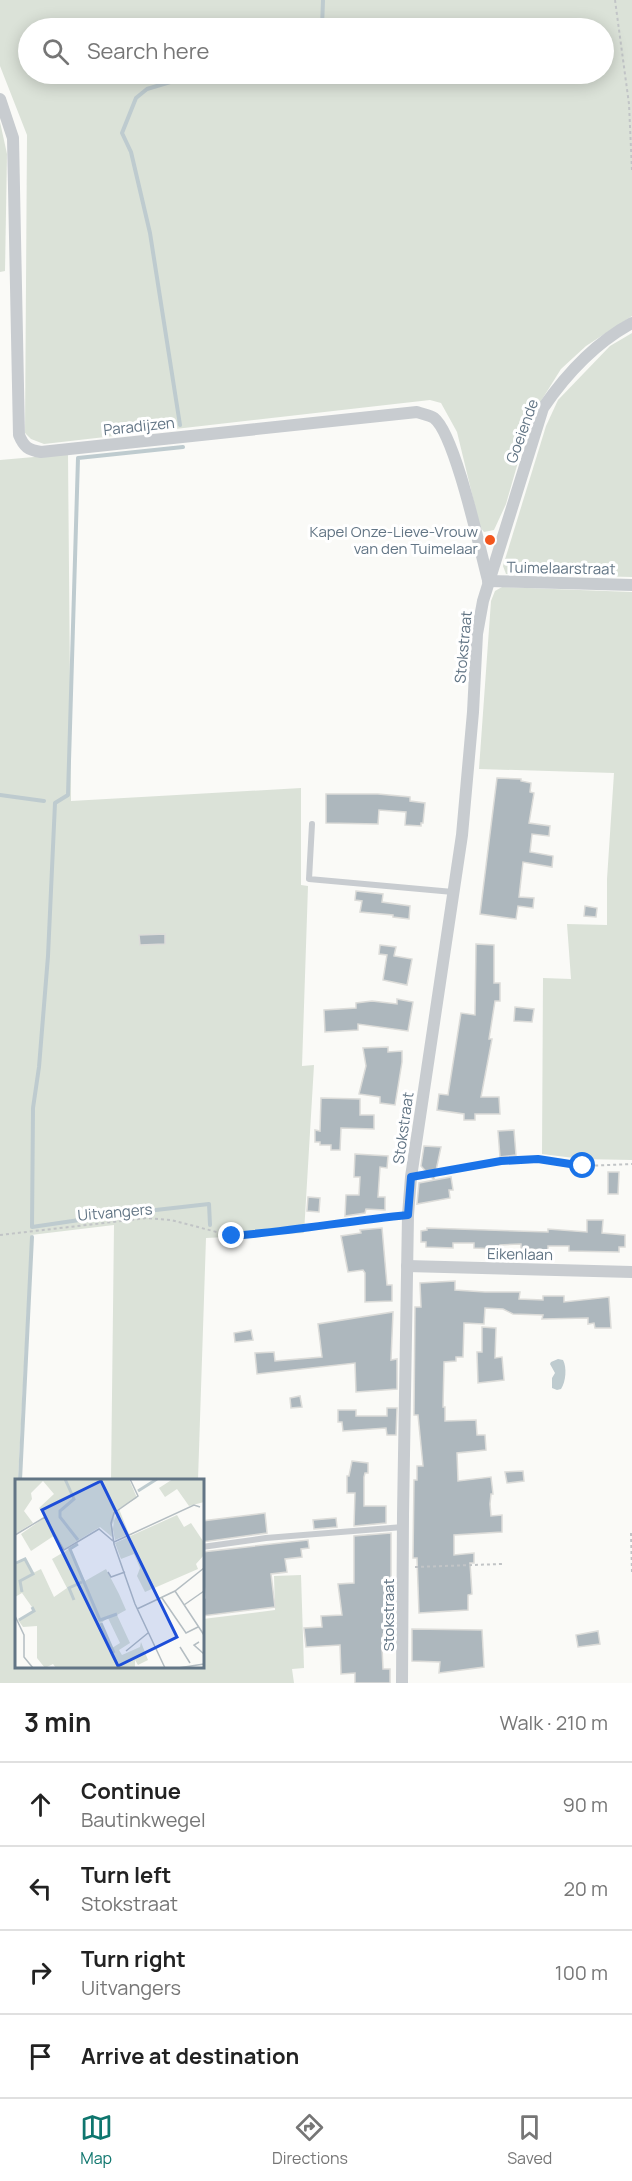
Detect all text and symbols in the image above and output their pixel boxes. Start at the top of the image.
search box [18,18,614,84]
icon: search [39,35,72,68]
text: Search here [87,36,209,66]
street label: Goeiende [501,396,543,466]
street label: Paradijzen [102,412,176,440]
place label: Kapel Onze-Lieve-Vrouw van den Tuimelaar [309,521,479,559]
marker: Kapel Onze-Lieve-Vrouw van den Tuimelaar [483,533,497,547]
street label: Tuimelaarstraat [506,557,616,579]
street label: Stokstraat [449,610,477,684]
street label: Stokstraat [388,1091,418,1165]
route start [569,1152,595,1178]
street label: Uitvangers [77,1198,153,1226]
route end [218,1222,244,1248]
street label: Eikenlaan [487,1243,553,1265]
inset map [15,1479,204,1668]
street label: Stokstraat [378,1579,399,1651]
text: 3 min [24,1704,91,1740]
text: Walk · 210 m [500,1709,608,1736]
text: Continue [81,1776,181,1806]
icon: ahead [24,1788,57,1821]
text: 90 m [562,1791,608,1818]
text: Bautinkwegel [81,1806,206,1833]
text: Turn left [81,1860,171,1890]
icon: left [24,1872,57,1905]
text: 20 m [563,1875,608,1902]
text: Stokstraat [81,1890,178,1917]
text: Turn right [81,1944,186,1974]
icon: right [24,1956,57,1989]
text: 100 m [555,1959,608,1986]
text: Uitvangers [81,1974,181,2001]
icon: arrive [24,2040,57,2073]
text: Arrive at destination [81,2041,299,2071]
tab: Map [80,2111,113,2169]
tab: Directions [272,2111,348,2169]
tab: Saved [507,2111,552,2169]

